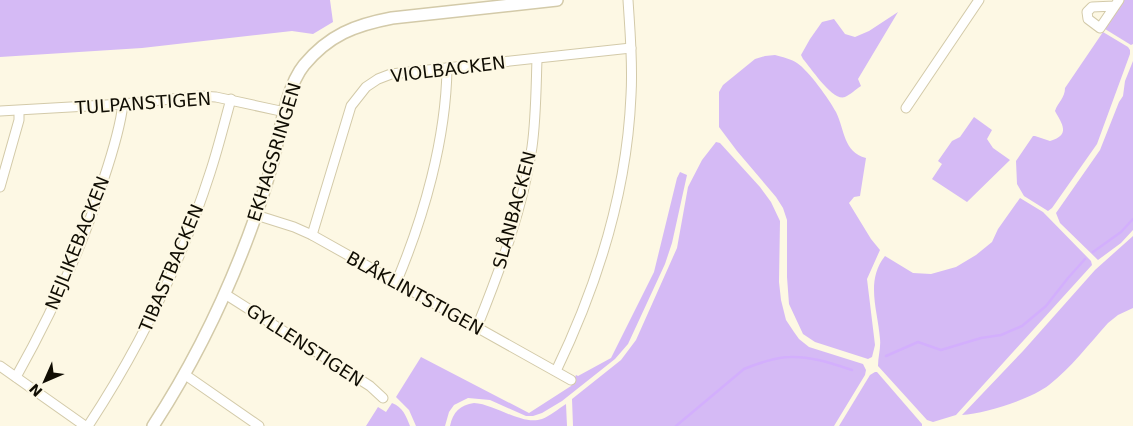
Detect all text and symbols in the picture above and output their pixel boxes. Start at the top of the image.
street label: VIOLBACKEN [389,52,507,86]
street label: EKHAGSRINGEN [243,80,305,224]
street label: TULPANSTIGEN [73,88,212,118]
street label: SLÅNBACKEN [488,149,540,271]
street label: NEJLIKEBACKEN [41,173,113,313]
street label: TIBASTBACKEN [134,201,207,336]
street label: BLÅKLINTSTIGEN [343,247,487,339]
street label: GYLLENSTIGEN [242,299,368,391]
north arrow [20,356,70,406]
text: N [26,380,46,400]

